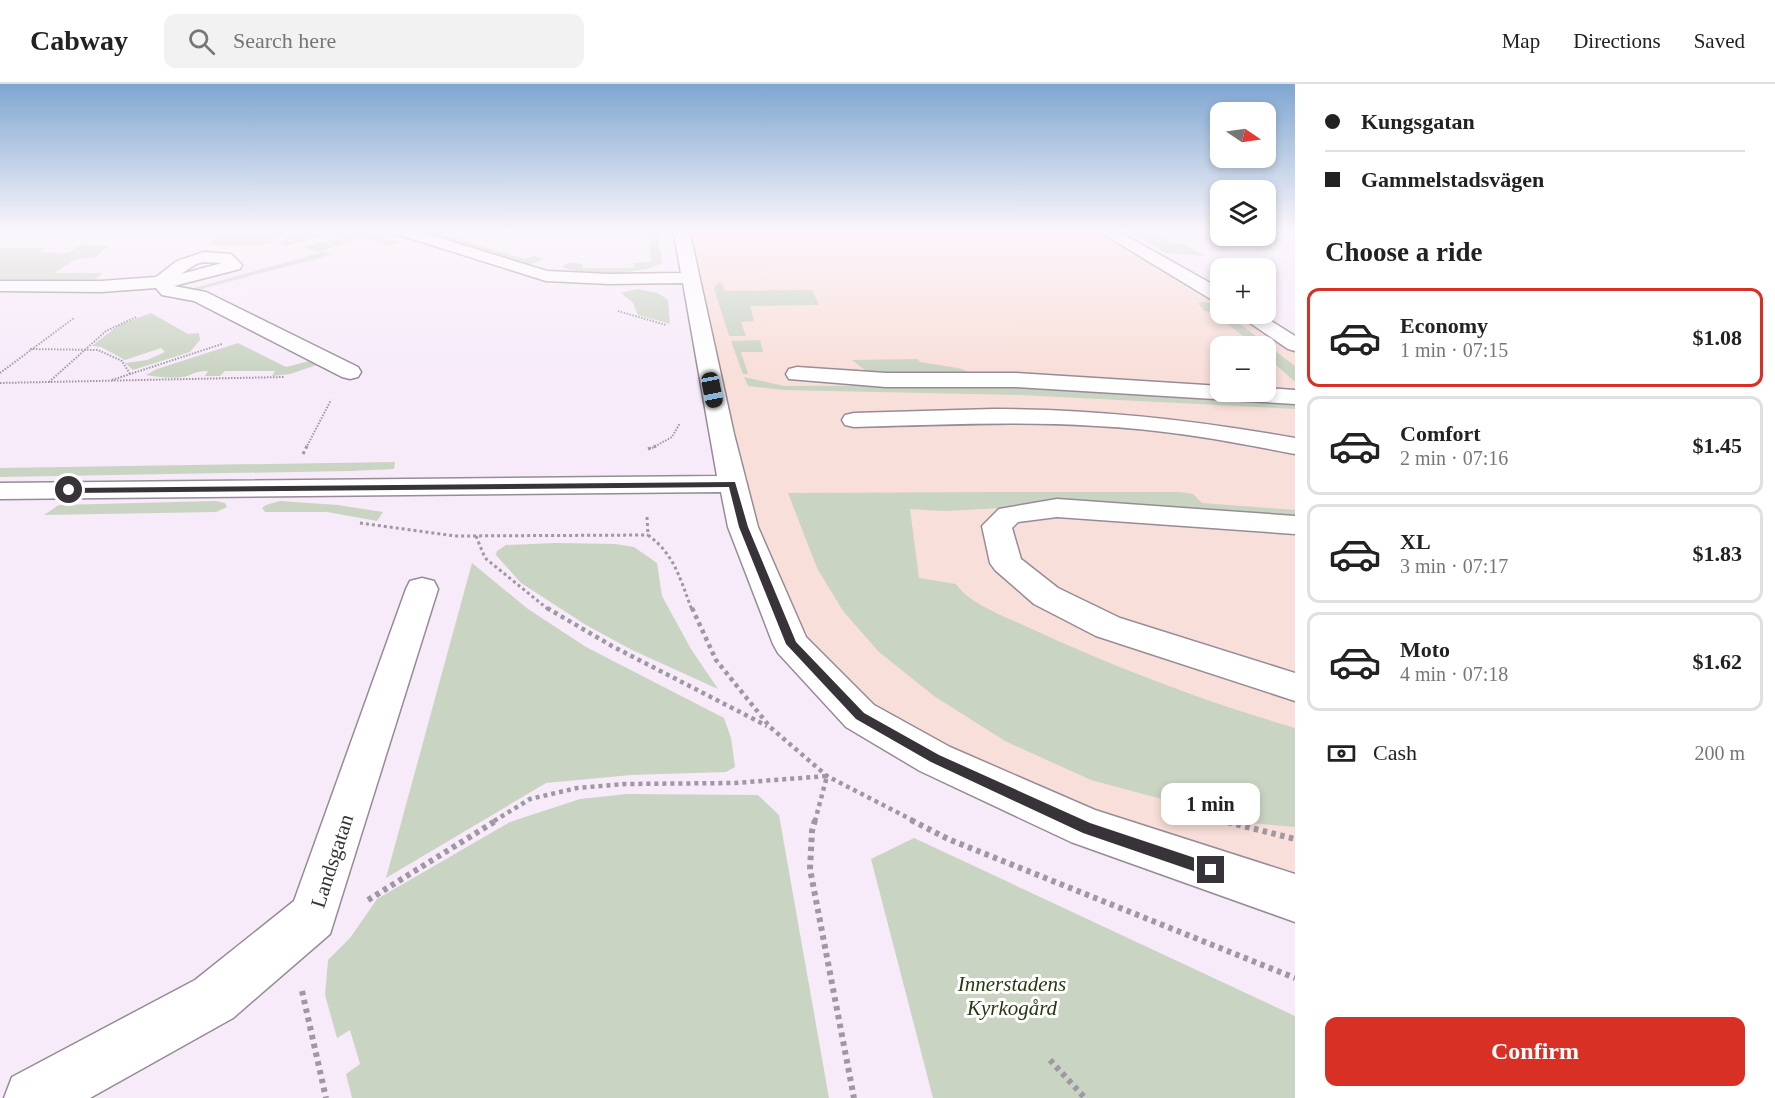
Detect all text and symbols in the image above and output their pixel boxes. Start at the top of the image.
search box [164,14,584,68]
text: Cabway [30,25,128,56]
icon: search [185,25,218,58]
text: Search here [233,28,336,53]
text: Map [1502,29,1540,53]
text: Directions [1573,29,1661,53]
text: Saved [1694,29,1745,53]
north arrow [1210,102,1276,168]
map controls [1210,102,1276,402]
text: Kungsgatan [1361,109,1475,134]
text: Gammelstadsvägen [1361,167,1544,192]
button: layers [1210,180,1276,246]
text: Choose a ride [1325,237,1483,267]
button: + [1210,258,1276,324]
icon: car [1328,311,1382,365]
text: Economy [1400,313,1488,338]
text: $1.08 [1693,325,1742,350]
button: − [1210,336,1276,402]
text: 1 min · 07:15 [1400,339,1508,361]
car [700,371,724,409]
icon: car [1328,419,1382,473]
text: Comfort [1400,421,1481,446]
text: $1.45 [1693,433,1742,458]
text: 2 min · 07:16 [1400,447,1508,469]
route start [55,476,82,503]
icon: car [1328,527,1382,581]
text: XL [1400,529,1431,554]
text: $1.83 [1693,541,1742,566]
text: 3 min · 07:17 [1400,555,1508,577]
icon: car [1328,635,1382,689]
text: Moto [1400,637,1450,662]
text: $1.62 [1693,649,1742,674]
text: 4 min · 07:18 [1400,663,1508,685]
icon: cash [1325,737,1358,770]
text: Cash [1373,740,1417,765]
text: 200 m [1694,742,1745,764]
callout: 1 min [1162,783,1260,825]
text: 1 min [1186,793,1235,815]
street label: Landsgatan [306,811,359,911]
route end [1197,856,1224,883]
park label: Innerstadens Kyrkogård [957,972,1066,1020]
button: Confirm [1325,1017,1745,1086]

